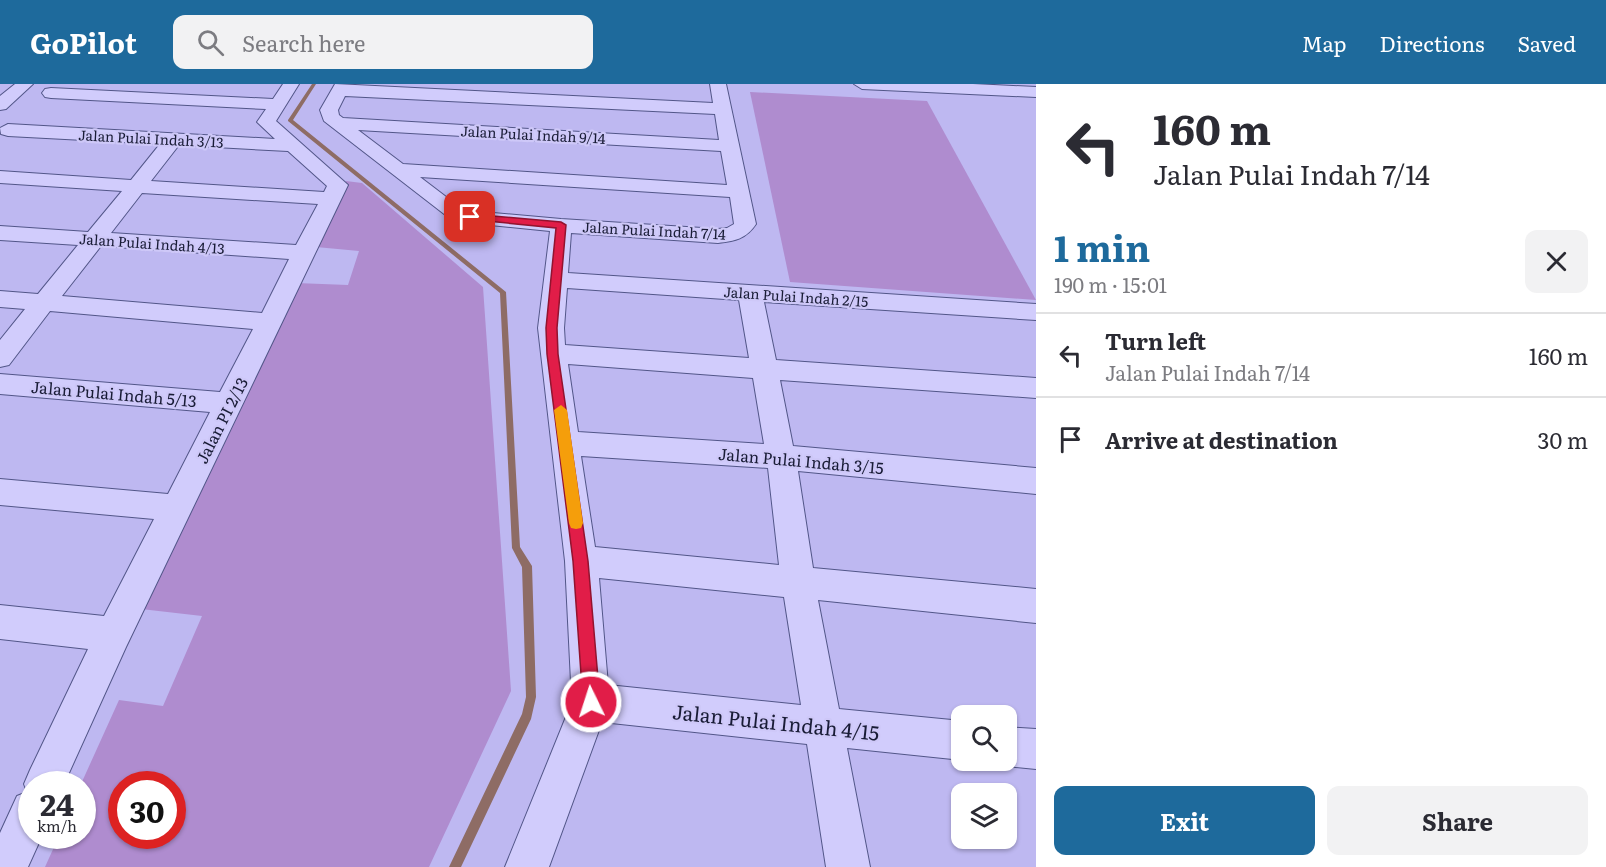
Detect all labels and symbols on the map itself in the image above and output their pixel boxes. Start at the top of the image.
street label: Jalan Pulai Indah 9/14 [460,120,606,148]
street label: Jalan Pulai Indah 3/13 [78,124,224,152]
pin [444,191,495,242]
street label: Jalan Pulai Indah 7/14 [582,216,726,244]
street label: Jalan Pulai Indah 4/13 [78,228,226,258]
street label: Jalan Pulai Indah 2/15 [723,281,869,311]
street label: Jalan PI 2/13 [189,373,253,467]
street label: Jalan Pulai Indah 5/13 [30,374,198,412]
street label: Jalan Pulai Indah 3/15 [717,441,885,479]
position arrow [559,670,623,734]
street label: Jalan Pulai Indah 4/15 [671,695,881,747]
speed limit sign: 30 [108,771,186,849]

